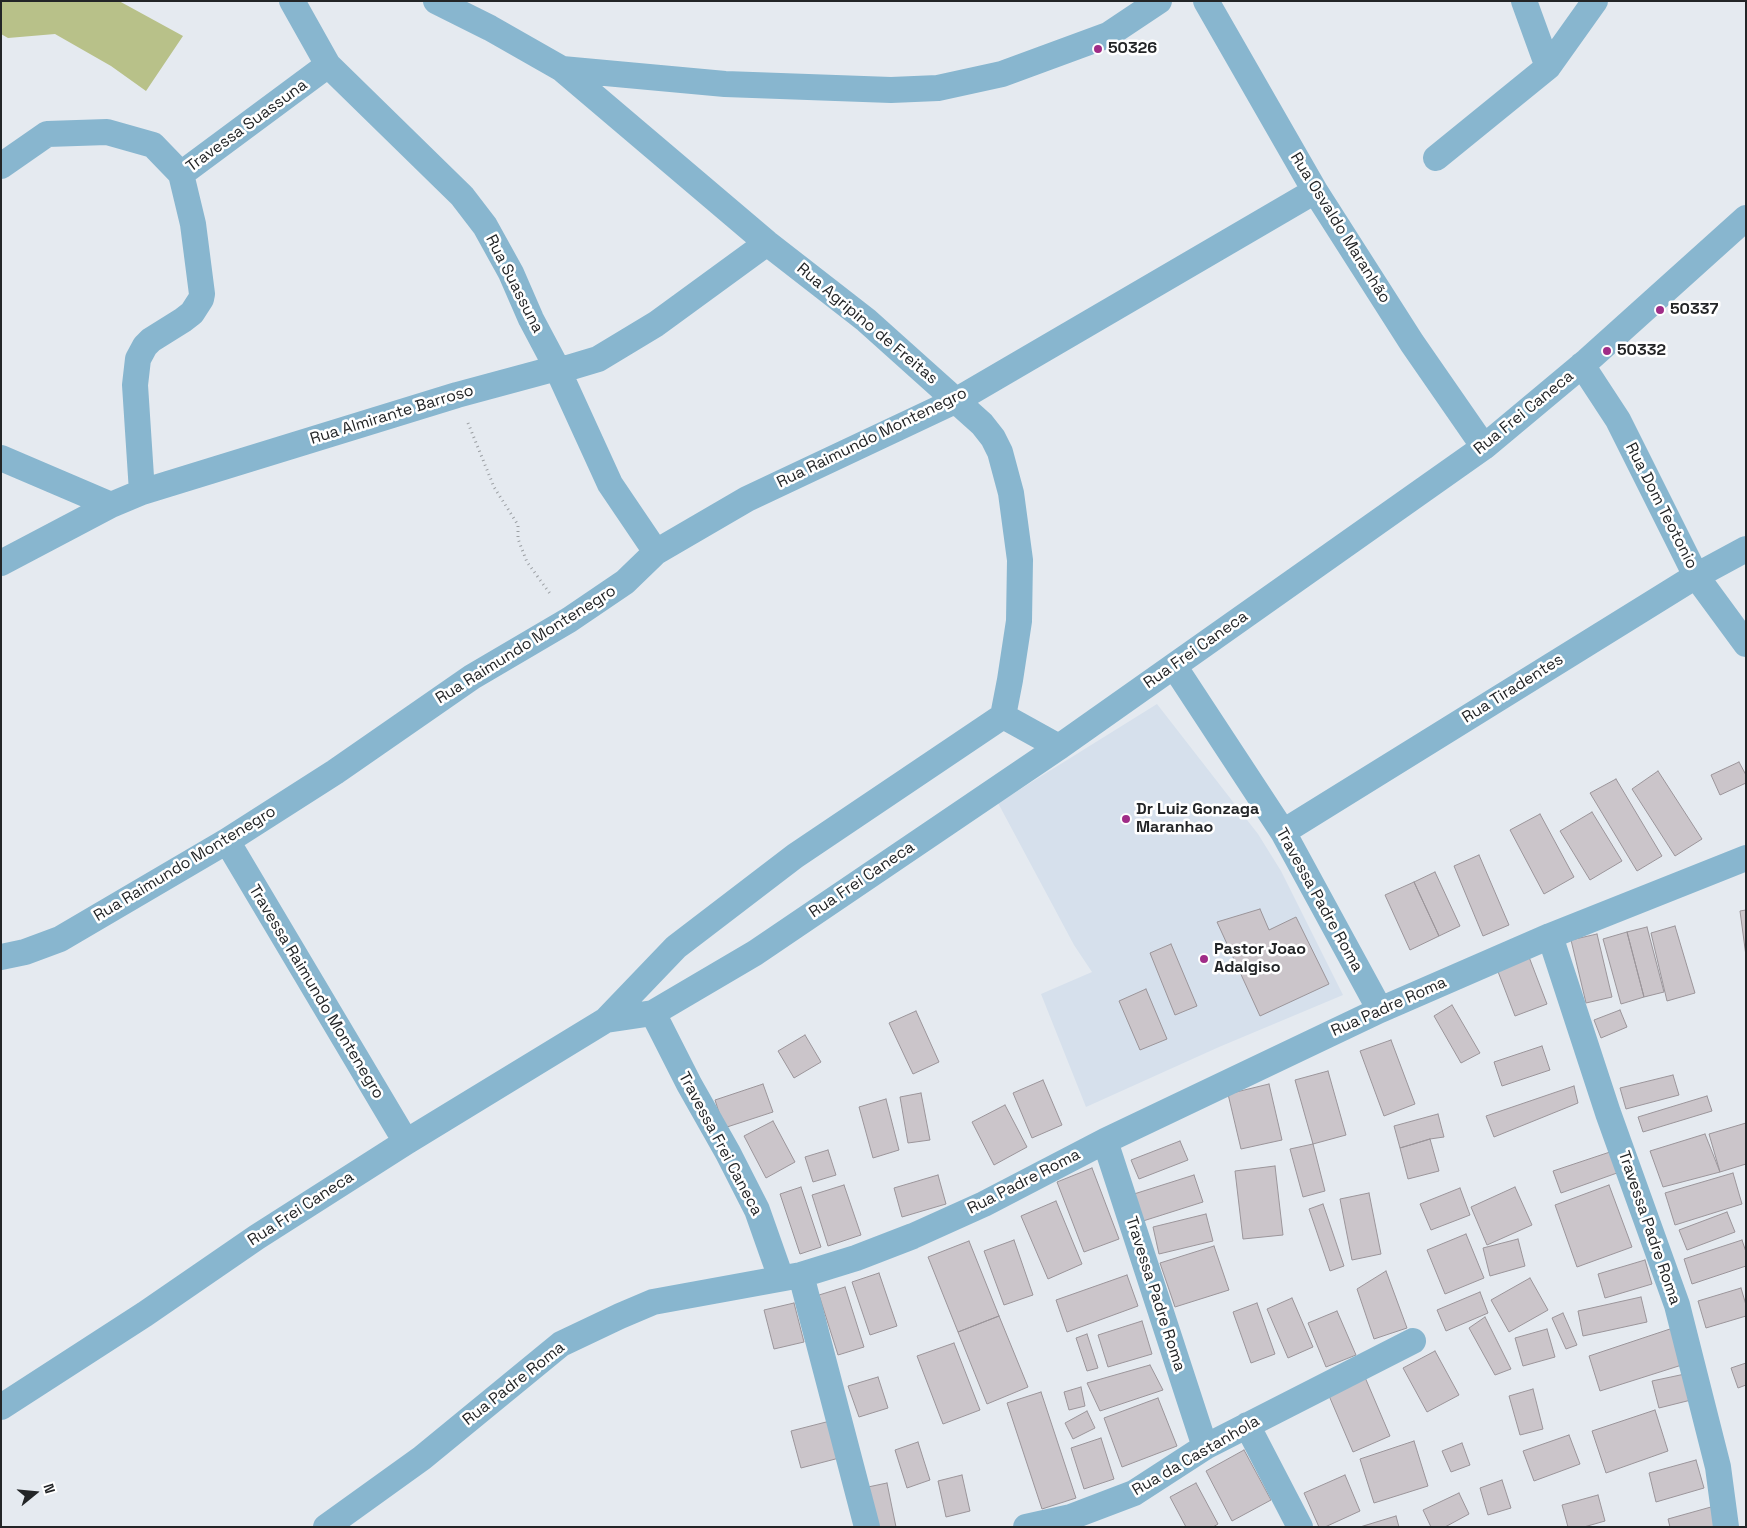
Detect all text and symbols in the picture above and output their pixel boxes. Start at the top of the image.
place label: 50326 [1108,39,1157,59]
marker: 50326 [1092,43,1104,55]
street label: Travessa Suassuna [183,76,311,176]
street label: Rua Osvaldo Maranhão [1286,149,1394,307]
street label: Rua Suassuna [481,232,547,336]
street label: Rua Agripino de Freitas [793,259,941,389]
place label: 50337 [1670,300,1718,320]
marker: 50337 [1654,304,1666,316]
place label: 50332 [1617,341,1666,361]
marker: 50332 [1601,345,1613,357]
street label: Rua Frei Caneca [1470,367,1578,459]
street label: Rua Almirante Barroso [308,381,476,449]
street label: Rua Raimundo Montenegro [774,384,970,492]
street label: Rua Dom Teotonio [1621,440,1701,572]
street label: Rua Raimundo Montenegro [432,581,620,709]
street label: Rua Frei Caneca [1140,607,1252,693]
street label: Rua Tiradentes [1459,650,1567,728]
place label: Dr Luiz Gonzaga Maranhao [1136,800,1259,838]
street label: Rua Raimundo Montenegro [90,802,280,926]
marker: Dr Luiz Gonzaga Maranhao [1120,813,1132,825]
street label: Travessa Padre Roma [1271,825,1367,975]
street label: Rua Frei Caneca [806,838,918,922]
street label: Travessa Raimundo Montenegro [244,881,388,1103]
place label: Pastor Joao Adalgiso [1214,940,1306,978]
marker: Pastor Joao Adalgiso [1198,953,1210,965]
street label: Rua Padre Roma [1328,973,1450,1041]
street label: Travessa Frei Caneca [674,1069,766,1219]
street label: Rua Padre Roma [964,1145,1084,1219]
street label: Travessa Padre Roma [1614,1148,1684,1308]
street label: Rua Frei Caneca [244,1168,358,1250]
street label: Travessa Padre Roma [1121,1214,1189,1374]
street label: Rua Padre Roma [459,1338,569,1430]
street label: Rua da Castanhola [1129,1412,1263,1500]
north arrow [10,1468,60,1518]
text: N [39,1481,59,1496]

